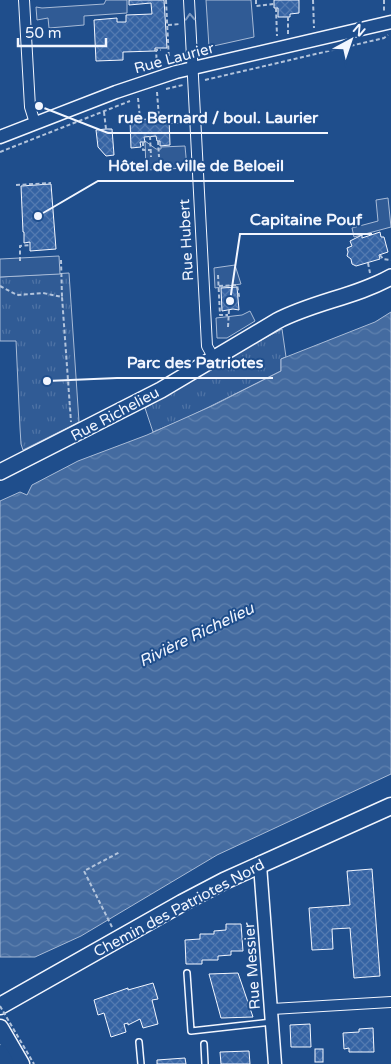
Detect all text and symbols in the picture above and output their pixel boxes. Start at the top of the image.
one-way arrow [184,12,195,20]
scale bar [18,15,105,47]
north arrow [326,15,376,65]
text: N [349,20,369,41]
text: 50 m [25,24,62,42]
street label: Rue Laurier [132,39,216,77]
callout: rue Bernard / boul. Laurier [108,102,328,133]
text: rue Bernard / boul. Laurier [118,108,319,128]
callout: Hôtel de ville de Beloeil [98,150,294,181]
text: Hôtel de ville de Beloeil [108,156,284,176]
street label: Rue Hubert [175,198,197,281]
callout: Capitaine Pouf [240,203,372,234]
text: Capitaine Pouf [250,210,363,230]
callout: Parc des Patriotes [117,347,273,378]
text: Parc des Patriotes [127,353,264,373]
street label: Rue Richelieu [68,383,162,445]
water label: Rivière Richelieu [136,598,258,671]
street label: Chemin des Patriotes Nord [90,855,268,961]
street label: Rue Messier [240,922,264,1010]

